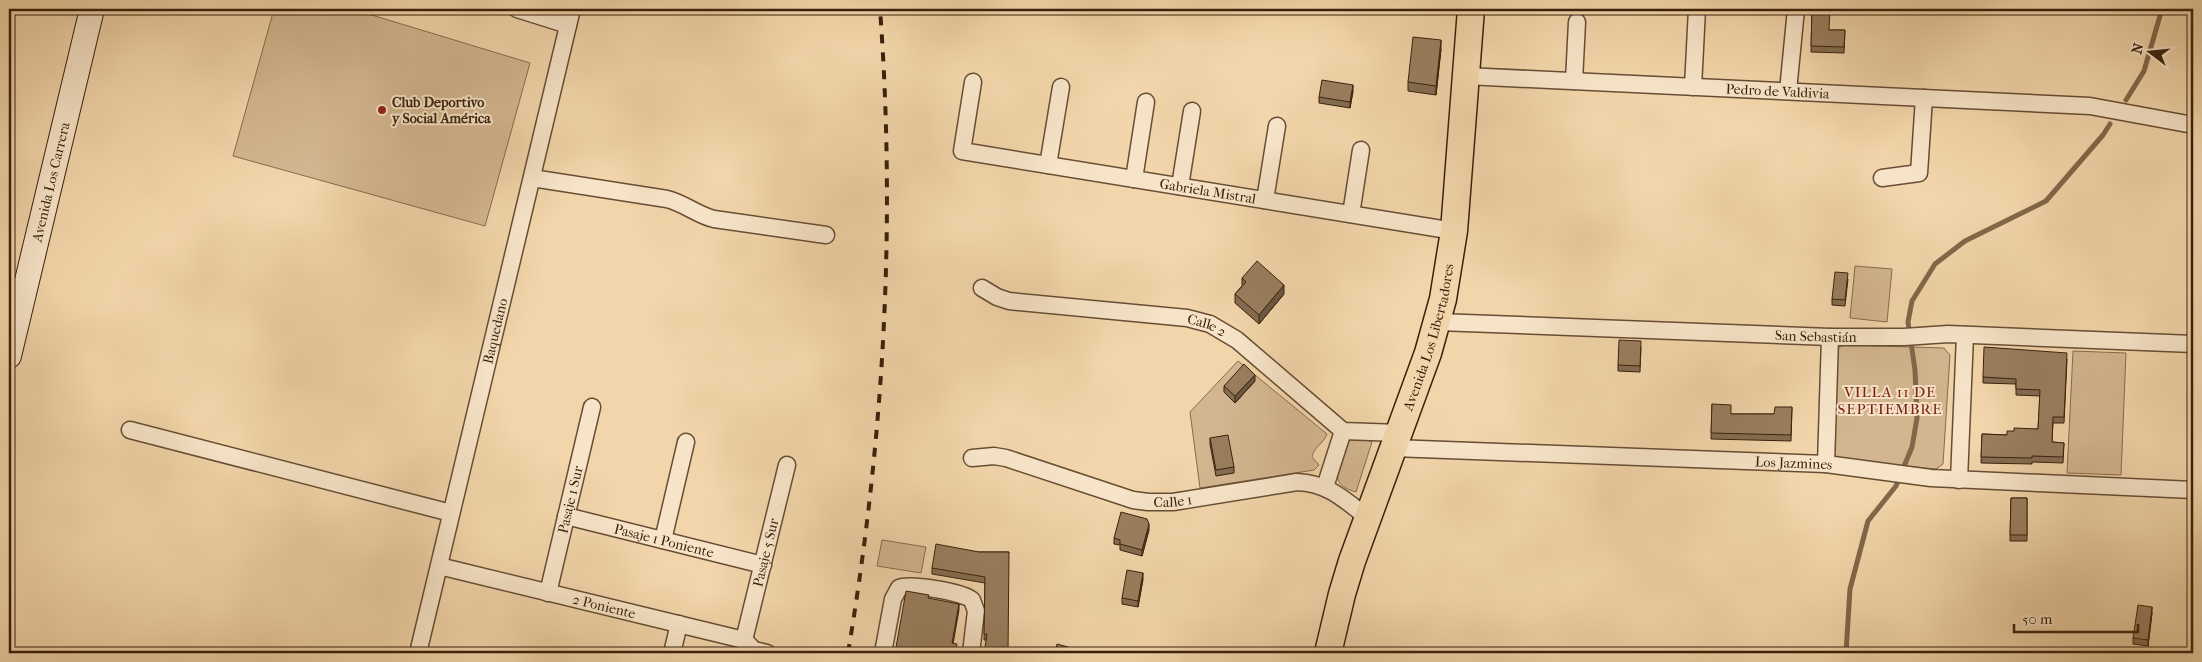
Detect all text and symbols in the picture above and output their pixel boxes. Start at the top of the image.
north arrow [2124,28,2174,78]
text: N [2128,41,2148,56]
street label: Pedro de Valdivia [1725,80,1830,102]
place label: Club Deportivo y Social América [392,94,491,127]
marker: Club Deportivo y Social América [376,104,388,116]
street label: Avenida Los Carrera [28,120,74,245]
street label: Gabriela Mistral [1158,175,1257,208]
street label: Avenida Los Libertadores [1399,263,1458,414]
street label: Baquedano [479,297,512,366]
street label: Calle 2 [1185,310,1229,341]
street label: San Sebastián [1775,327,1857,346]
district label: VILLA 11 DE SEPTIEMBRE [1838,383,1942,418]
street label: Los Jazmines [1755,453,1833,474]
street label: Pasaje 1 Sur [554,464,587,535]
street label: Calle 1 [1154,491,1193,511]
street label: Pasaje 5 Sur [749,517,783,589]
street label: Pasaje 1 Poniente [612,520,716,561]
street label: 2 Poniente [571,591,637,622]
scale bar [2014,602,2138,634]
text: 50 m [2022,610,2053,628]

